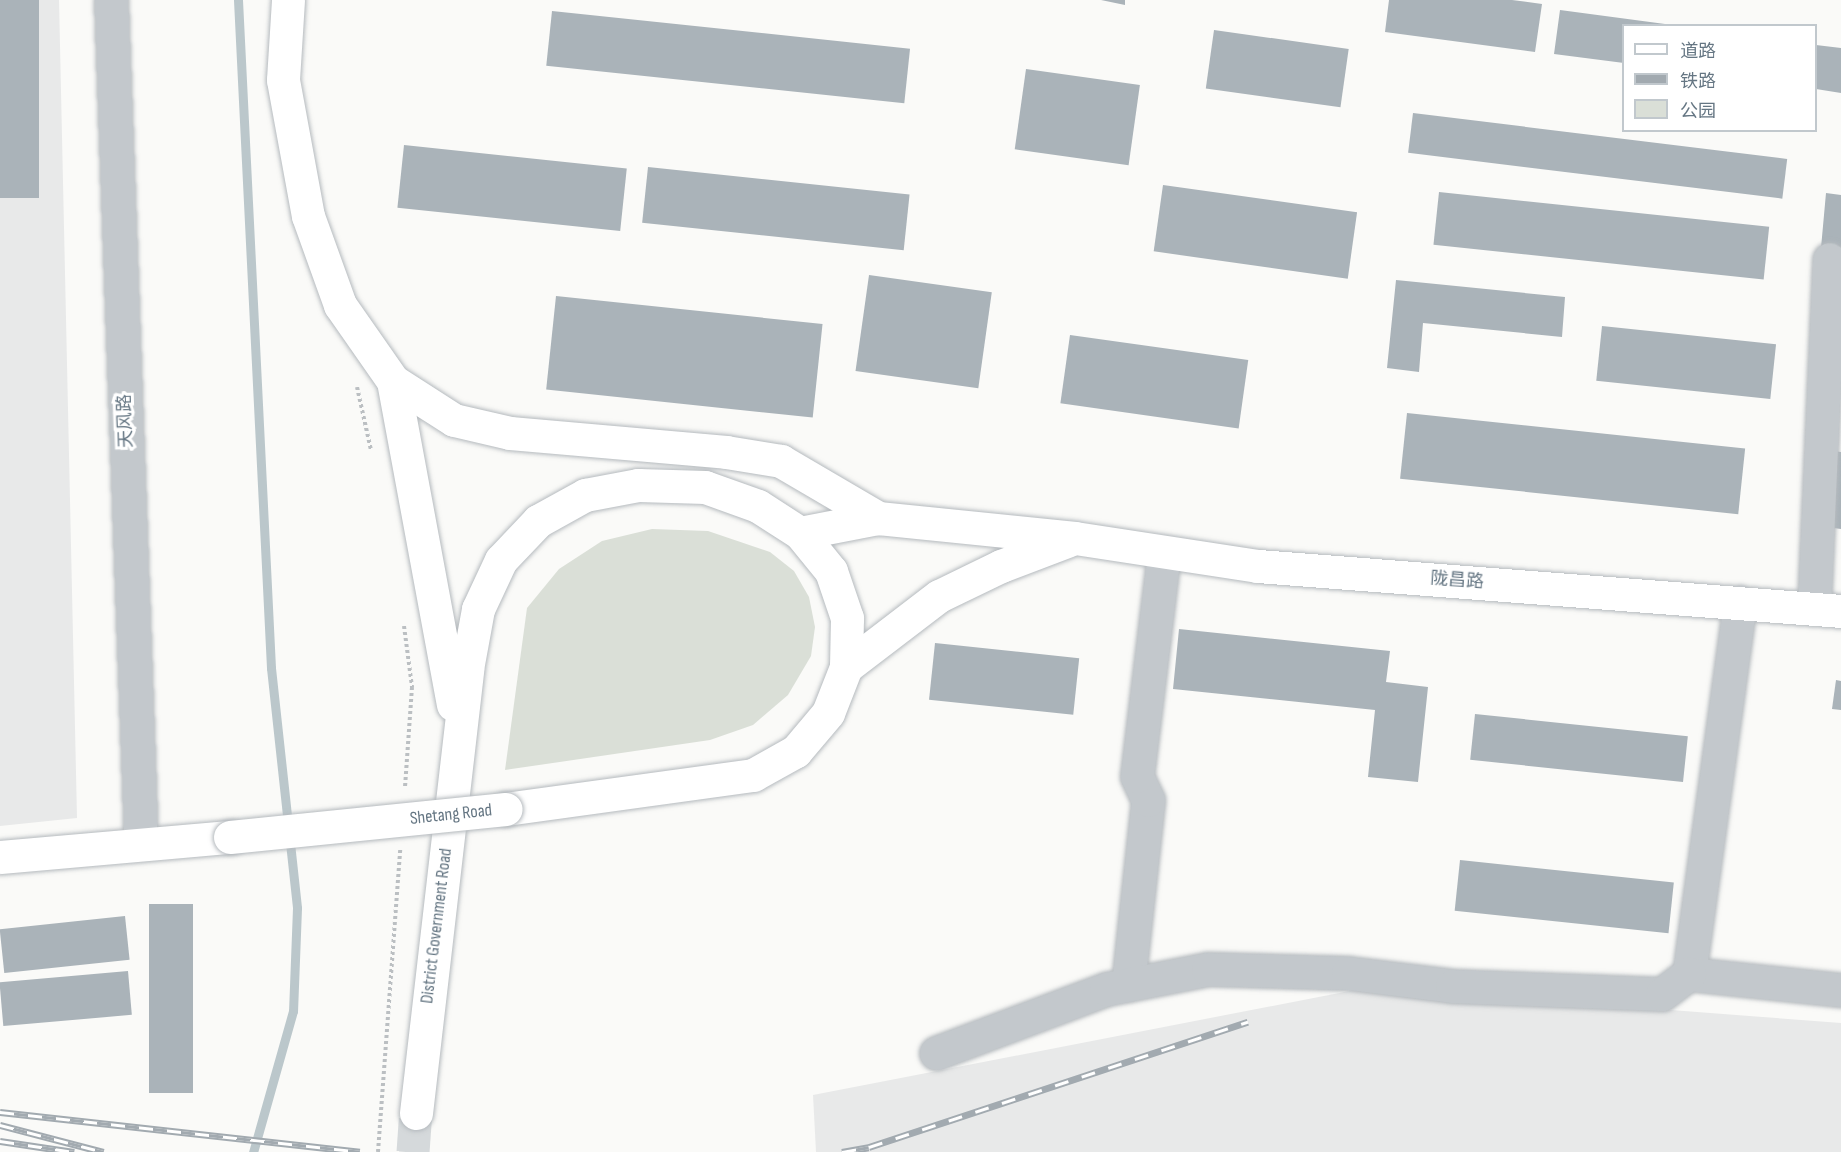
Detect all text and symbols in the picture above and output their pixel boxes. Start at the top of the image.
legend [1622,24,1817,132]
text: 道路 [1680,41,1716,62]
text: 铁路 [1680,71,1716,92]
text: 公园 [1680,101,1716,122]
street label: 天风路 [114,394,138,448]
street label: 陇昌路 [1429,568,1485,594]
street label: Shetang Road [409,800,493,830]
street label: District Government Road [417,847,457,1005]

